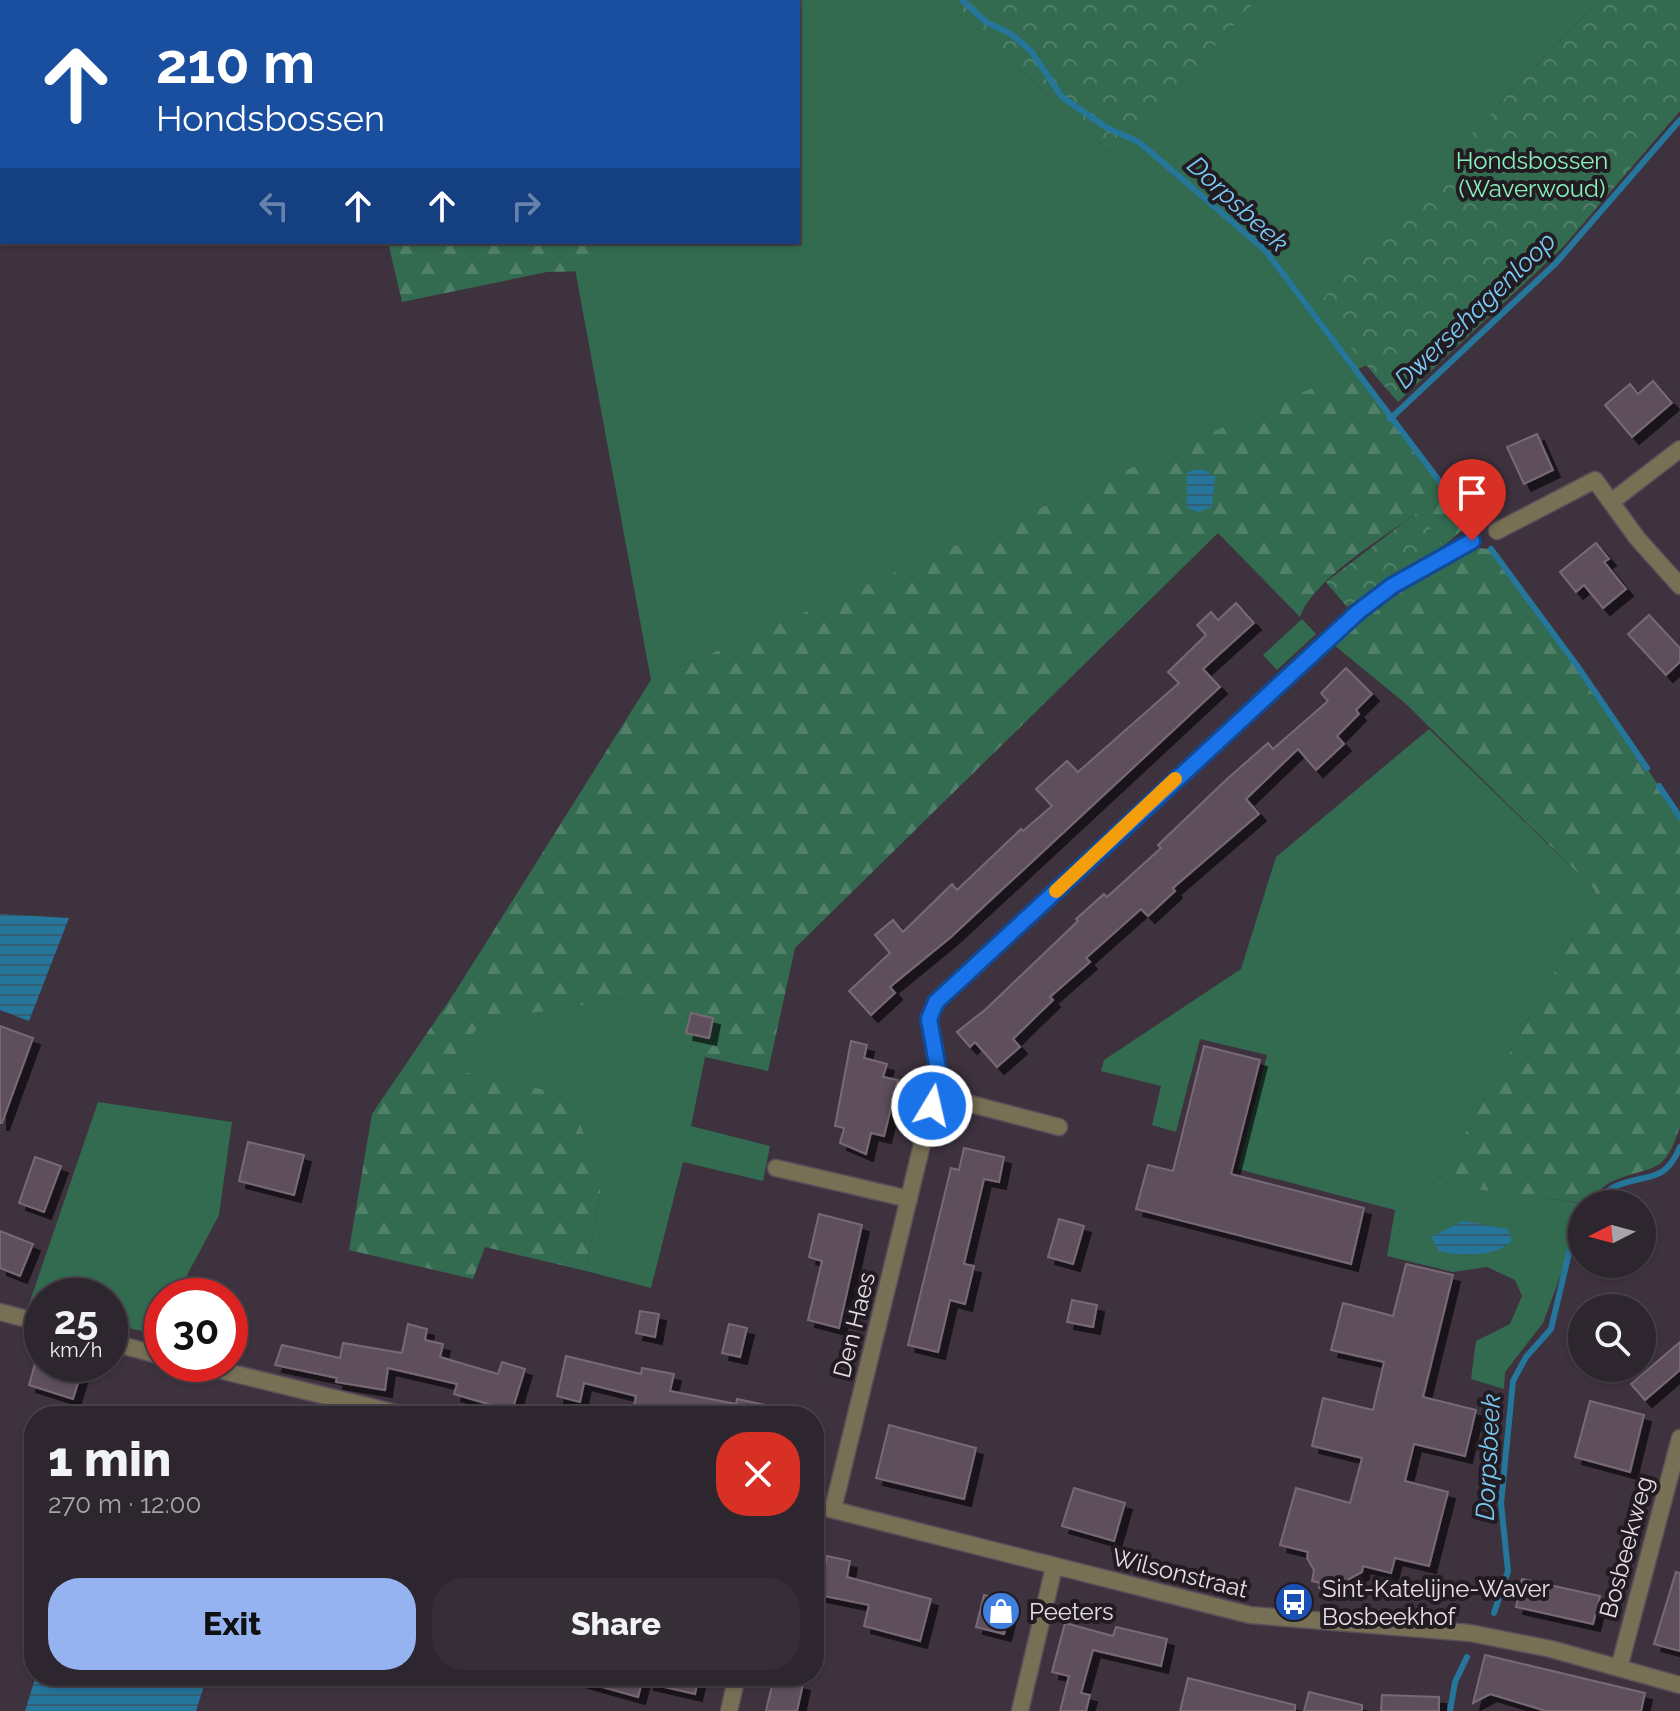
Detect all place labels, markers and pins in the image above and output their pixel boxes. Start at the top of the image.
pin [1438,459,1506,541]
place label: Sint-Katelijne-Waver Bosbeekhof [1322,1574,1551,1631]
bus stop icon: Sint-Katelijne-Waver Bosbeekhof [1273,1581,1315,1623]
shop icon: Peeters [980,1590,1022,1632]
place label: Peeters [1029,1597,1114,1626]

